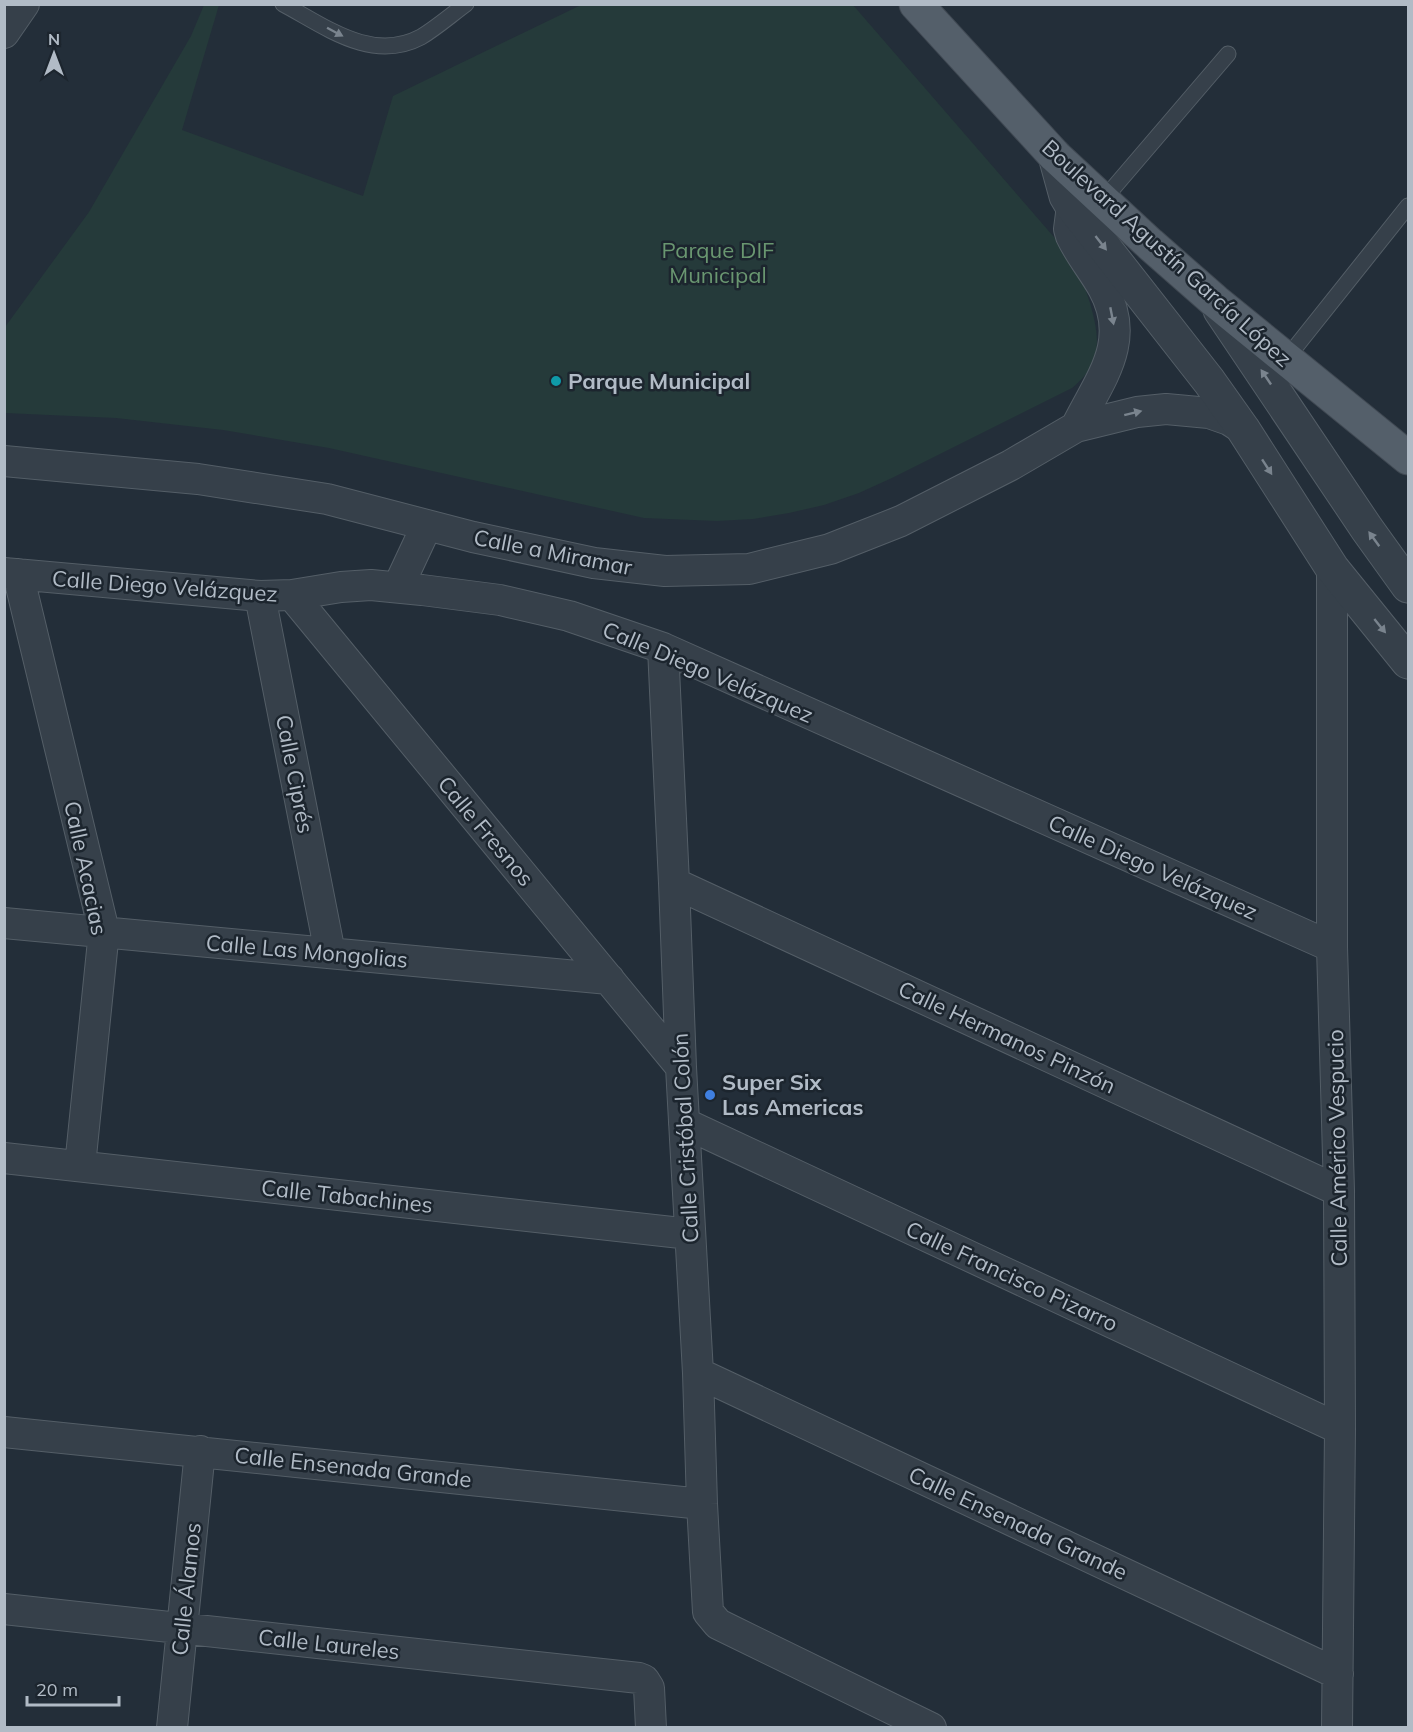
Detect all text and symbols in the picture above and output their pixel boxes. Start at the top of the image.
north arrow [24,24,84,84]
one-way arrow [327,27,344,37]
text: N [48,29,60,49]
street label: Boulevard Agustín García López [1036,133,1298,373]
one-way arrow [1094,235,1107,251]
park label: Parque DIF Municipal [662,236,774,289]
one-way arrow [1108,307,1117,326]
place label: Parque Municipal [568,367,750,395]
one-way arrow [1260,368,1271,385]
marker: Parque Municipal [549,374,563,388]
one-way arrow [1123,408,1142,418]
one-way arrow [1262,459,1273,475]
street label: Calle a Miramar [471,523,635,581]
one-way arrow [1368,531,1380,547]
street label: Calle Diego Velázquez [51,564,279,608]
street label: Calle Diego Velázquez [598,615,818,729]
one-way arrow [1373,618,1386,634]
street label: Calle Ciprés [270,712,320,836]
street label: Calle Fresnos [432,770,540,892]
street label: Calle Acacias [58,798,114,938]
street label: Calle Diego Velázquez [1044,808,1262,926]
street label: Calle Las Mongolias [205,928,409,974]
street label: Calle Hermanos Pinzón [894,974,1120,1100]
street label: Calle Américo Vespucio [1321,1029,1353,1267]
street label: Calle Cristóbal Colón [666,1032,704,1244]
place label: Super Six Las Americas [722,1068,863,1121]
marker: Super Six Las Americas [703,1088,717,1102]
street label: Calle Tabachines [260,1173,434,1219]
street label: Calle Francisco Pizarro [902,1215,1122,1337]
street label: Calle Ensenada Grande [233,1441,473,1493]
street label: Calle Ensenada Grande [904,1460,1132,1586]
street label: Calle Álamos [165,1521,207,1657]
street label: Calle Laureles [257,1623,401,1665]
scale bar [27,1669,118,1707]
text: 20 m [36,1678,78,1701]

